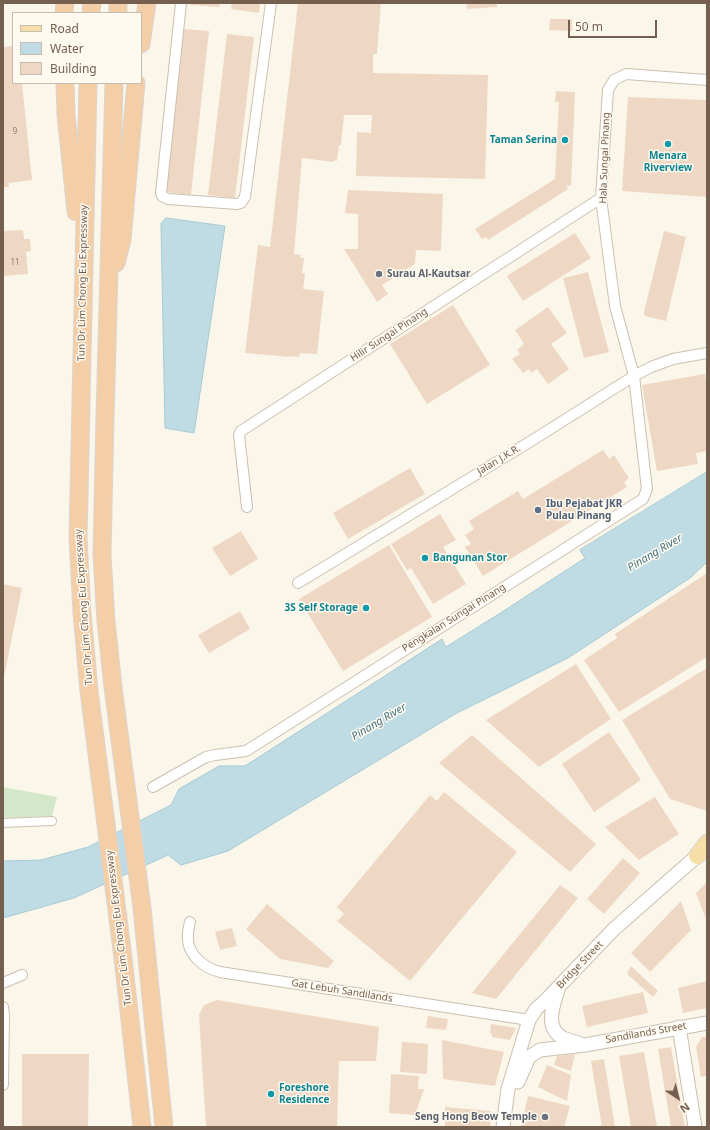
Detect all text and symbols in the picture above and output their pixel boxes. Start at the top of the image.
legend [12,12,142,84]
scale bar [570,12,659,38]
text: 50 m [575,18,603,35]
text: Road [50,20,79,37]
text: Water [50,40,84,57]
text: Building [50,60,97,77]
street label: Hala Sungai Pinang [597,112,613,204]
house number: 9 [13,127,17,137]
place label: Taman Serina [490,134,557,146]
marker: Taman Serina [560,135,570,145]
marker: Menara Riverview [663,139,673,149]
place label: Menara Riverview [644,150,692,174]
street label: Tun Dr Lim Chong Eu Expressway [76,205,90,361]
house number: 11 [10,258,20,268]
place label: Surau Al-Kautsar [387,268,470,280]
marker: Surau Al-Kautsar [374,269,384,279]
street label: Hilir Sungai Pinang [348,306,430,364]
street label: Jalan J.K.R. [475,442,523,478]
place label: Ibu Pejabat JKR Pulau Pinang [546,498,622,522]
marker: Ibu Pejabat JKR Pulau Pinang [533,505,543,515]
street label: Tun Dr Lim Chong Eu Expressway [73,529,95,685]
water label: Pinang River [625,532,685,574]
place label: Bangunan Stor [433,552,507,564]
marker: Bangunan Stor [420,553,430,563]
street label: Pengkalan Sungai Pinang [400,581,508,655]
place label: 3S Self Storage [285,602,358,614]
marker: 3S Self Storage [361,603,371,613]
water label: Pinang River [349,701,409,743]
street label: Tun Dr Lim Chong Eu Expressway [104,850,134,1006]
street label: Bridge Street [554,939,606,991]
street label: Gat Lebuh Sandilands [290,977,394,1005]
street label: Sandilands Street [605,1020,687,1046]
north arrow [658,1078,698,1118]
place label: Foreshore Residence [279,1082,329,1106]
marker: Foreshore Residence [266,1089,276,1099]
text: N [677,1100,693,1117]
place label: Seng Hong Beow Temple [415,1111,537,1123]
marker: Seng Hong Beow Temple [540,1112,550,1122]

